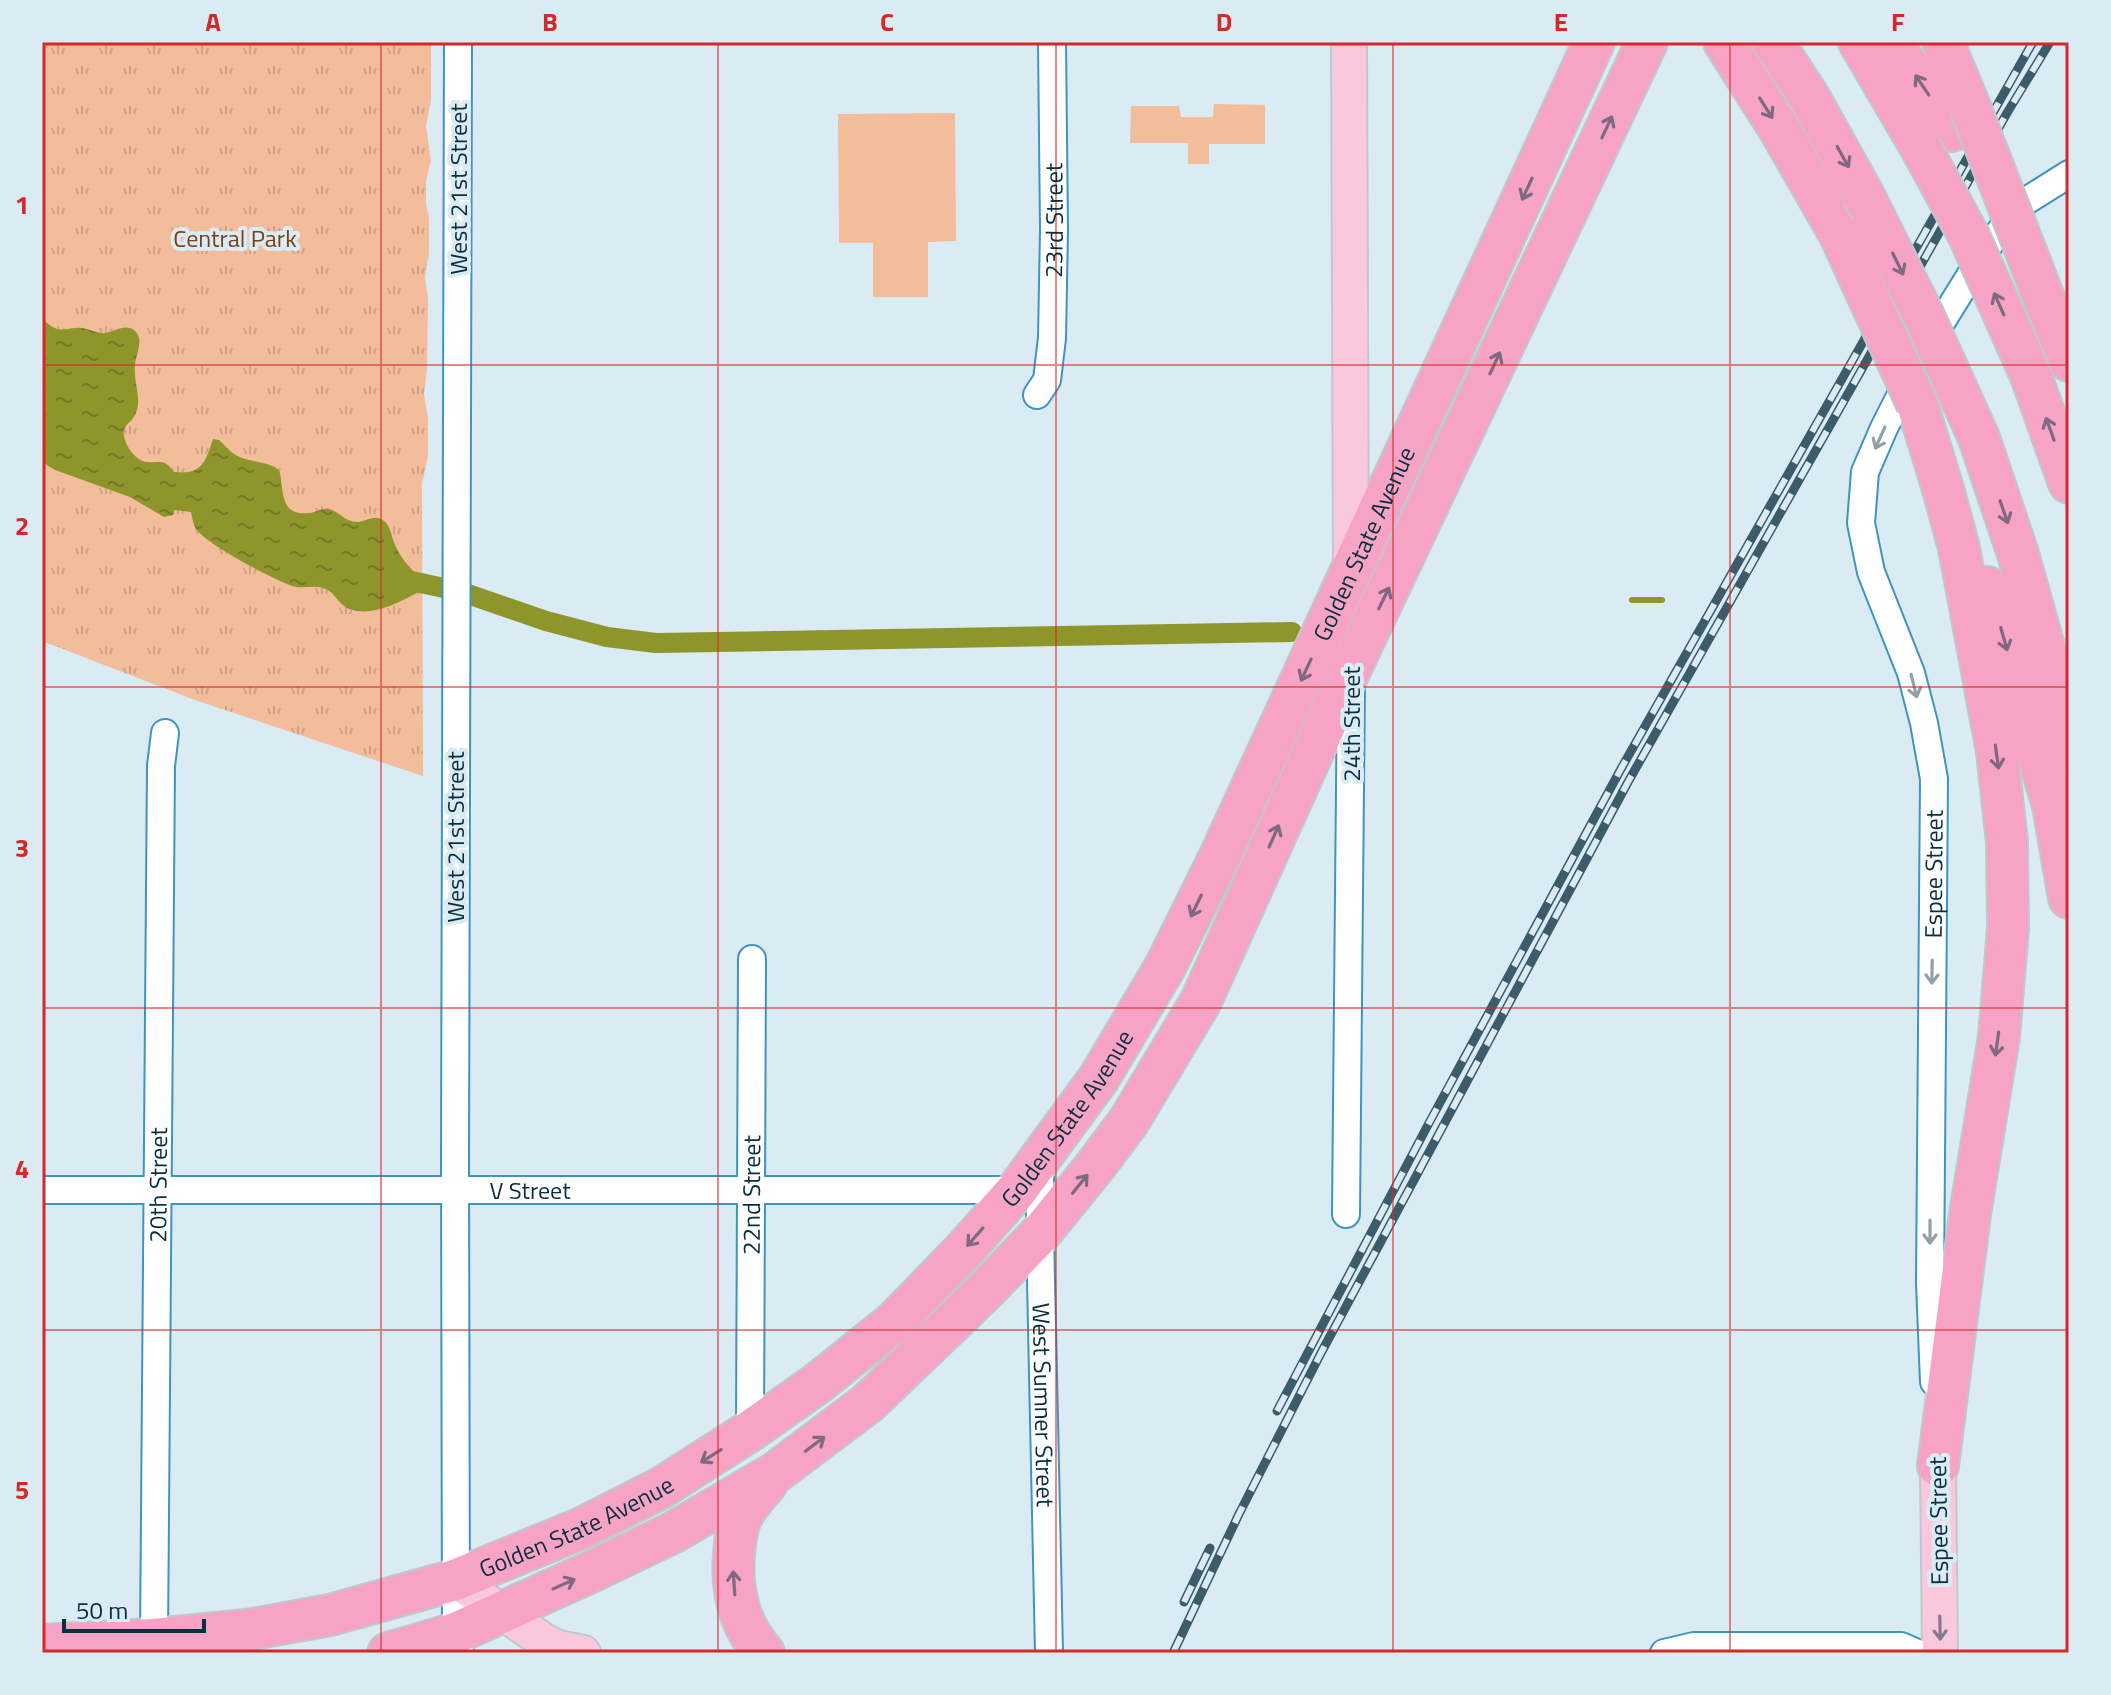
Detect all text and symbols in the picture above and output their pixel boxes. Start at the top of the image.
text: A [205,2,221,41]
text: B [542,2,558,41]
text: C [880,2,894,41]
text: D [1216,2,1232,41]
text: E [1554,2,1568,41]
text: F [1891,2,1905,41]
one-way arrow [1914,74,1930,97]
one-way arrow [1758,96,1774,119]
street label: West 21st Street [440,103,476,275]
one-way arrow [1600,116,1615,140]
one-way arrow [1835,144,1851,168]
street label: 23rd Street [1035,162,1072,278]
one-way arrow [1518,177,1533,201]
text: 1 [15,185,29,224]
park label: Central Park [173,220,297,256]
one-way arrow [1891,251,1906,275]
one-way arrow [1991,293,2006,317]
one-way arrow [1488,351,1503,375]
one-way arrow [2042,417,2056,442]
one-way arrow [1872,425,1887,450]
street label: Golden State Avenue [1303,441,1424,647]
one-way arrow [1997,499,2012,524]
text: 2 [15,506,29,545]
one-way arrow [1377,586,1392,610]
one-way arrow [1997,625,2012,651]
one-way arrow [1298,658,1313,682]
street label: 24th Street [1333,666,1369,782]
one-way arrow [1908,672,1923,698]
one-way arrow [1990,744,2005,769]
street label: West 21st Street [437,751,473,923]
street label: Espee Street [1915,809,1952,939]
one-way arrow [1267,825,1282,849]
text: 3 [15,828,29,867]
one-way arrow [1188,893,1203,917]
one-way arrow [1925,958,1940,985]
street label: Golden State Avenue [992,1022,1142,1215]
one-way arrow [1990,1030,2005,1057]
street label: 20th Street [139,1127,176,1243]
street label: 22nd Street [733,1135,769,1255]
text: 4 [15,1149,29,1188]
street label: V Street [489,1172,571,1208]
one-way arrow [1071,1174,1089,1195]
one-way arrow [1923,1218,1938,1245]
one-way arrow [966,1227,984,1247]
street label: West Sumner Street [1023,1302,1064,1508]
one-way arrow [804,1435,825,1452]
one-way arrow [701,1447,723,1464]
street label: Espee Street [1919,1456,1957,1586]
street label: Golden State Avenue [473,1467,680,1586]
text: 5 [15,1470,29,1509]
one-way arrow [726,1570,741,1597]
one-way arrow [551,1576,576,1591]
scale bar [64,1583,204,1633]
text: 50 m [76,1592,128,1628]
one-way arrow [1932,1614,1948,1641]

